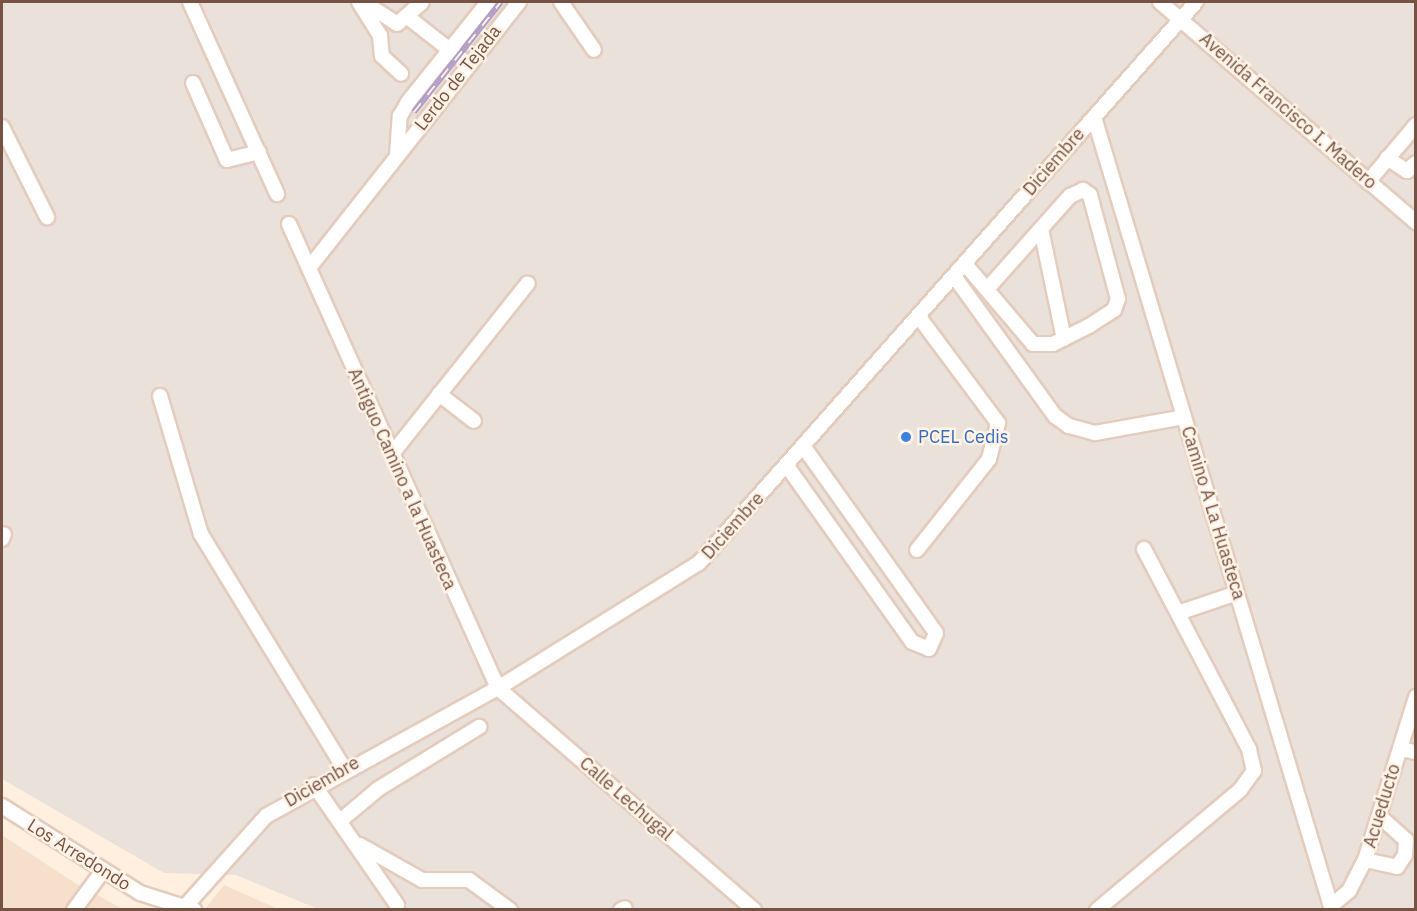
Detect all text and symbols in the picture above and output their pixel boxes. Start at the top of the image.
street label: Lerdo de Tejada [410,21,506,135]
street label: Avenida Francisco I. Madero [1195,28,1381,194]
street label: Diciembre [1019,124,1089,200]
street label: Antiguo Camino a la Huasteca [343,365,461,593]
street label: Camino A La Huasteca [1176,424,1250,602]
place label: PCEL Cedis [918,426,1009,448]
marker: PCEL Cedis [899,430,913,444]
street label: Diciembre [697,488,769,564]
street label: Diciembre [281,752,363,812]
street label: Calle Lechugal [575,753,677,845]
street label: Acueducto [1359,761,1405,851]
street label: Los Arredondo [23,815,135,895]

